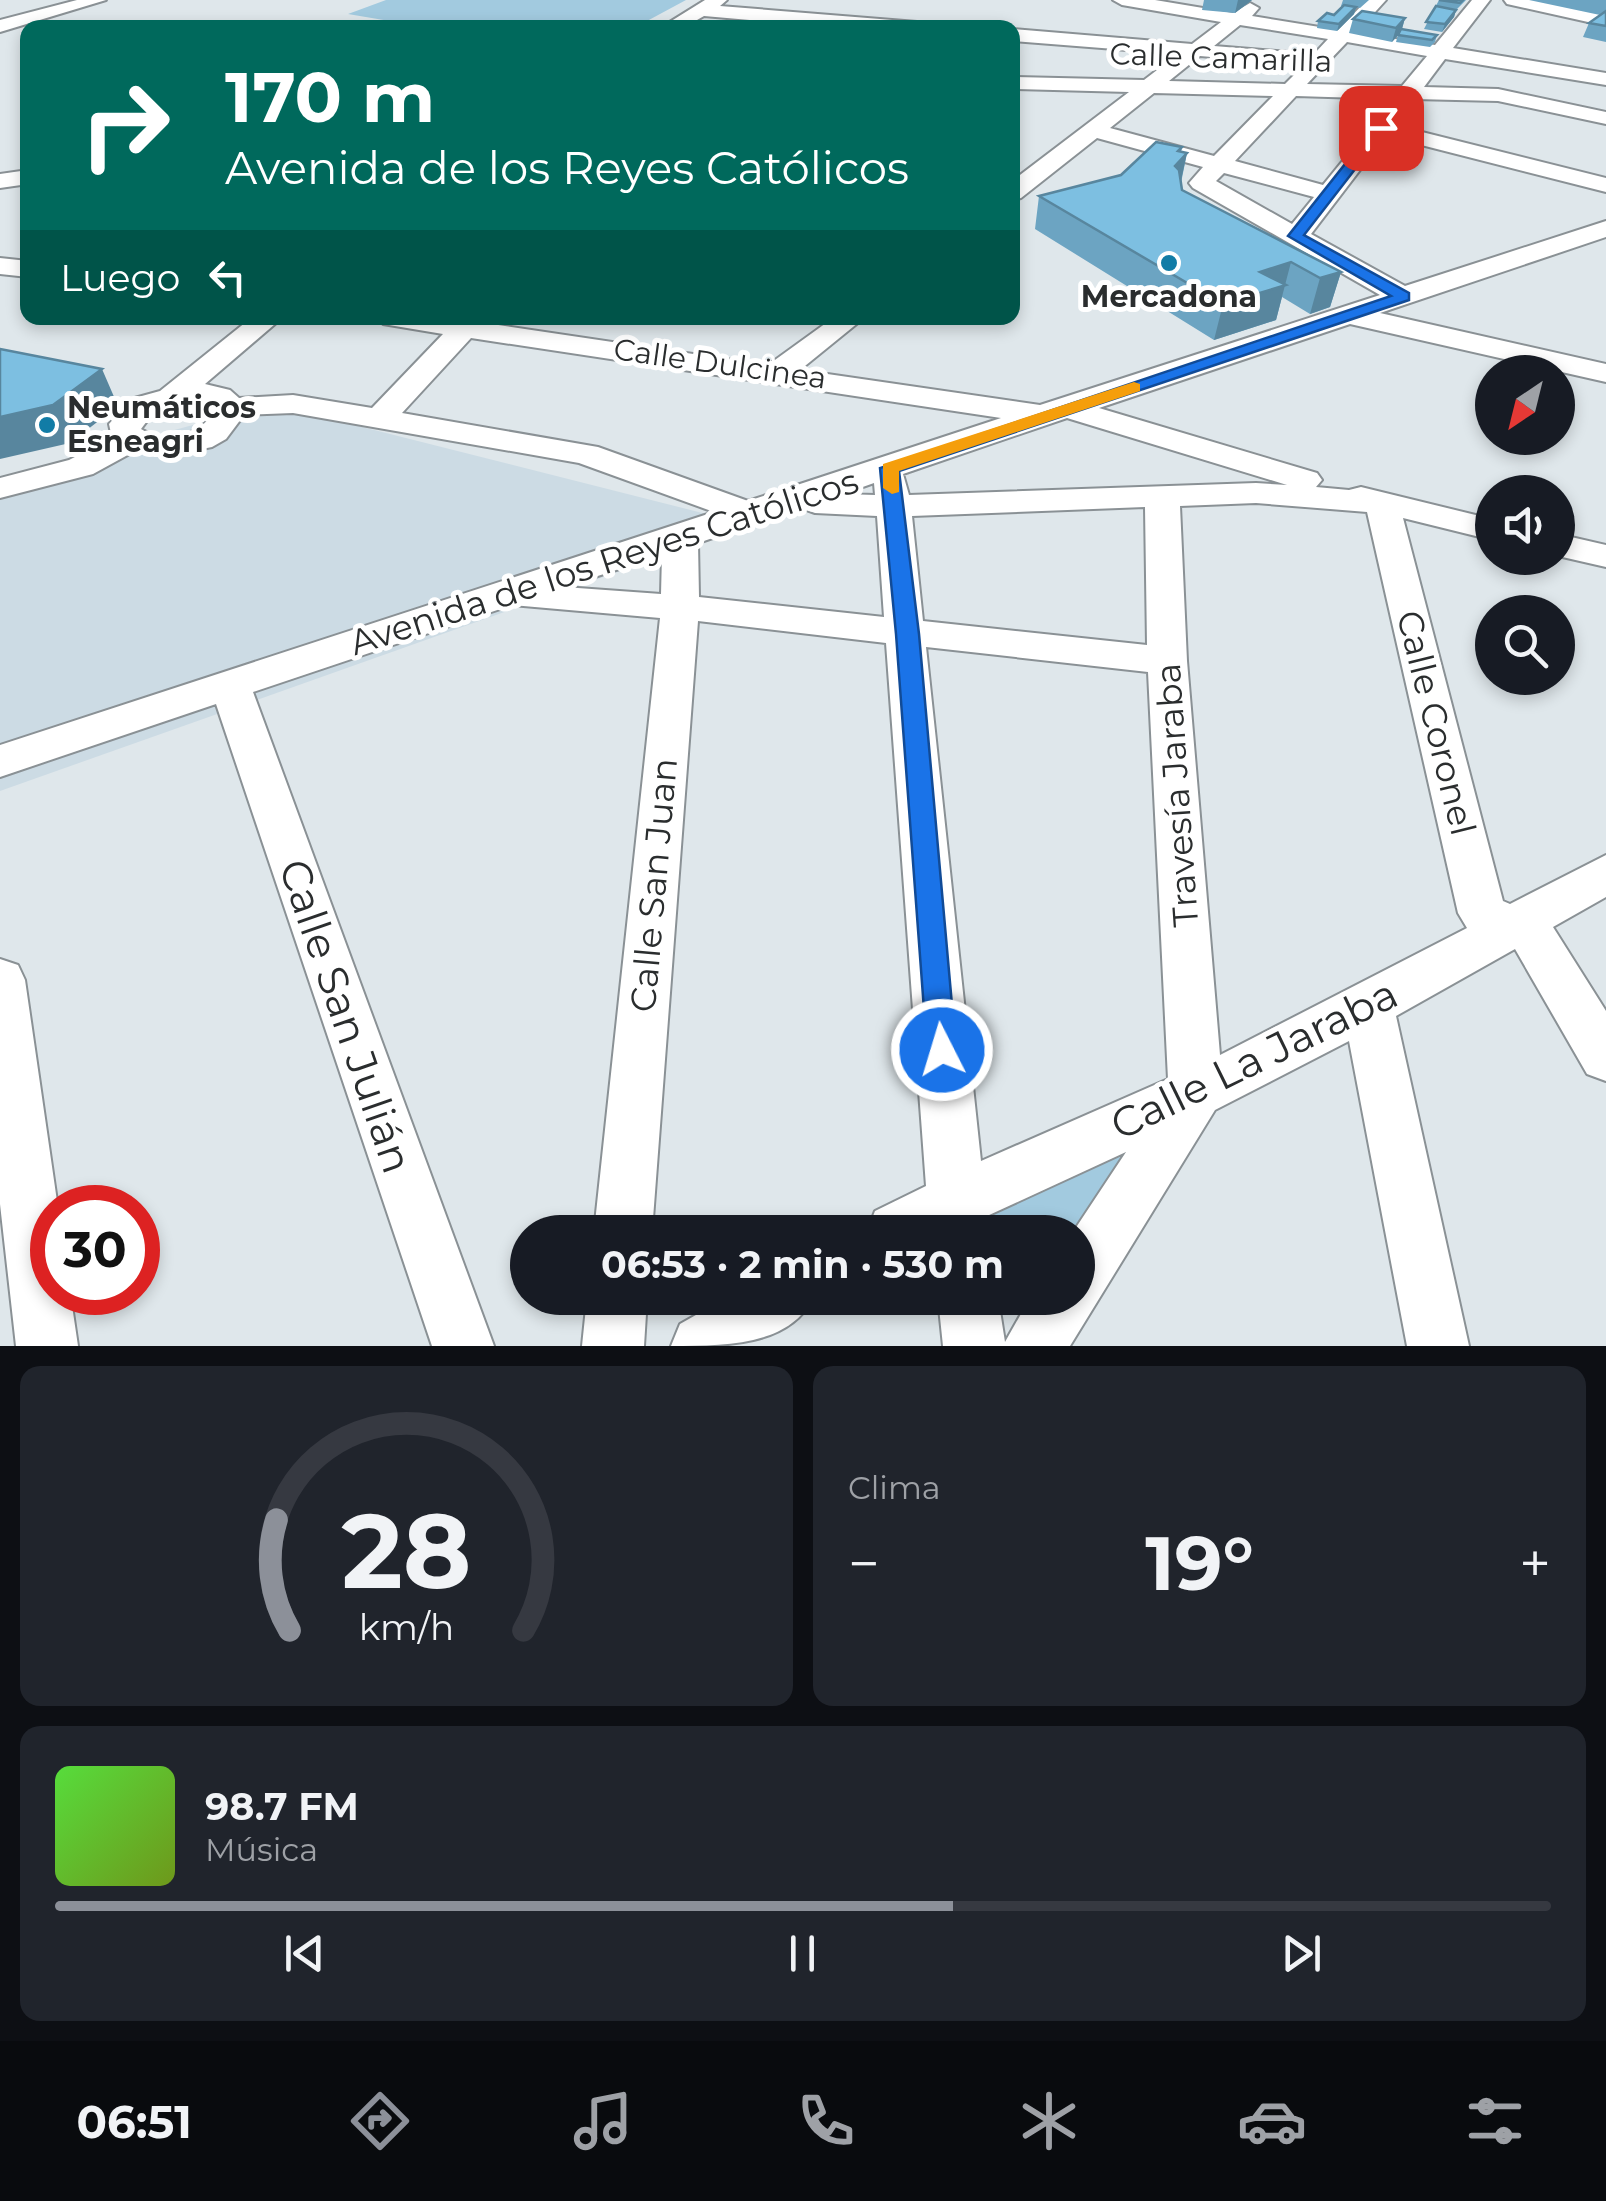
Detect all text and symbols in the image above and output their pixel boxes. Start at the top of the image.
street label: Calle Camarilla [1109,35,1333,80]
text: 170 m [225,54,435,140]
icon: right [60,60,190,190]
pin [1339,86,1424,171]
icon: arrive [1354,101,1409,156]
text: Avenida de los Reyes Católicos [225,140,909,195]
icon: left [200,250,255,305]
marker: Mercadona [1158,252,1180,274]
text: Luego [60,254,180,301]
place label: Mercadona [1081,278,1257,315]
street label: Calle Dulcinea [611,330,829,397]
north arrow [1475,355,1575,455]
map controls [1475,355,1575,695]
place label: Neumáticos Esneagri [67,389,256,460]
marker: Neumáticos Esneagri [36,414,58,436]
street label: Avenida de los Reyes Católicos [344,459,863,664]
button: sound [1475,475,1575,575]
button: search [1475,595,1575,695]
street label: Calle Coronel [1388,606,1485,840]
street label: Travesía Jaraba [1146,662,1207,928]
street label: Calle San Juan [621,756,686,1014]
street label: Calle San Julián [268,852,424,1180]
street label: Calle La Jaraba [1102,967,1406,1151]
position arrow [890,998,994,1102]
speed limit sign: 30 [30,1185,160,1315]
text: 06:53 · 2 min · 530 m [601,1241,1004,1288]
text: Clima [848,1468,941,1507]
text: 28 [341,1487,472,1614]
text: 19° [1145,1517,1254,1609]
text: − [848,1530,880,1597]
text: + [1519,1530,1551,1597]
text: km/h [359,1605,454,1649]
text: 98.7 FM [205,1783,359,1830]
text: Música [205,1830,318,1869]
icon: previous [277,1926,332,1981]
icon: pause [775,1926,830,1981]
icon: next [1274,1926,1329,1981]
icon: directions [345,2086,415,2156]
icon: music [568,2086,638,2156]
icon: phone [791,2086,861,2156]
icon: climate [1014,2086,1084,2156]
icon: car [1237,2086,1307,2156]
icon: filters [1460,2086,1530,2156]
text: 06:51 [76,2094,192,2149]

